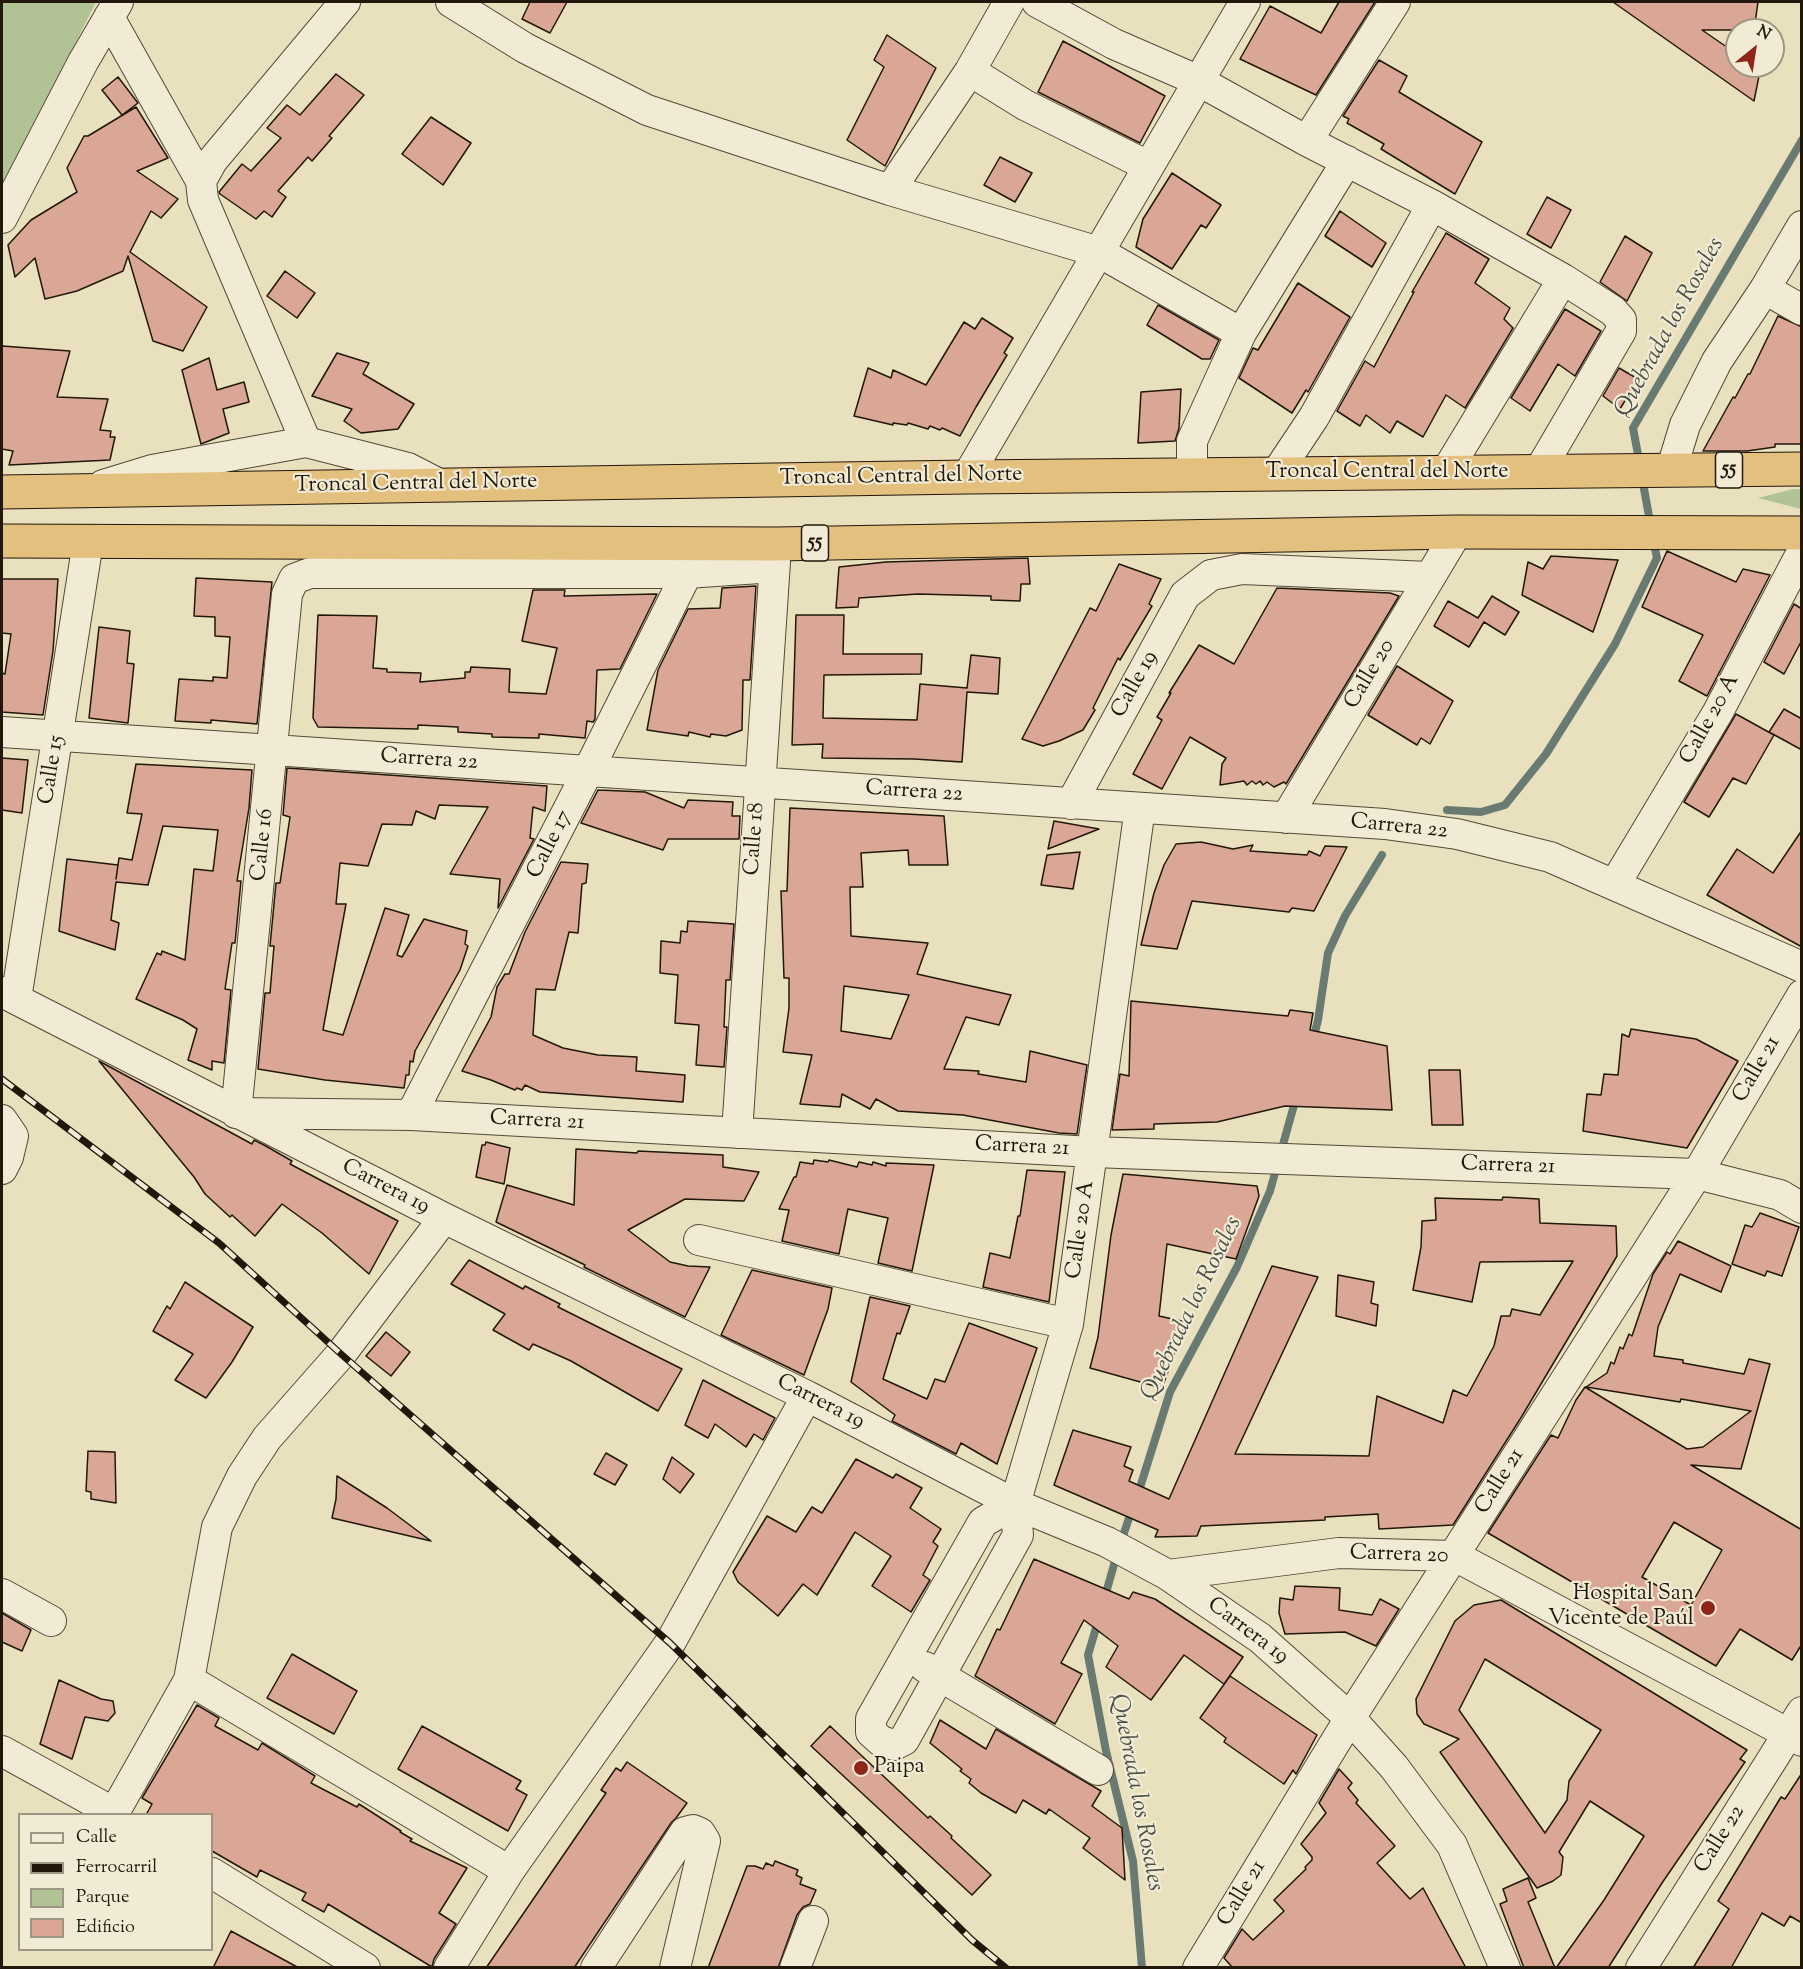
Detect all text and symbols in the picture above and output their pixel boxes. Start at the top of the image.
north arrow [1725,18,1785,78]
text: N [1752,21,1775,47]
water label: Quebrada los Rosales [1610,234,1732,422]
road number: 55 [1716,452,1742,488]
street label: Troncal Central del Norte [1266,460,1508,486]
street label: Troncal Central del Norte [779,463,1023,493]
street label: Troncal Central del Norte [294,470,538,500]
road number: 55 [802,525,828,561]
street label: Calle 20 [1340,635,1402,715]
street label: Calle 19 [1107,647,1165,723]
street label: Calle 20 A [1675,670,1747,770]
street label: Calle 15 [35,734,71,806]
street label: Carrera 22 [379,744,479,778]
street label: Carrera 22 [864,776,964,810]
street label: Calle 18 [740,802,772,876]
street label: Calle 17 [523,806,579,884]
street label: Calle 16 [247,807,281,883]
street label: Carrera 22 [1349,810,1449,846]
street label: Calle 21 [1728,1032,1788,1108]
street label: Carrera 21 [489,1106,585,1138]
street label: Carrera 21 [974,1132,1070,1164]
street label: Carrera 21 [1460,1152,1556,1182]
street label: Carrera 19 [337,1155,433,1221]
street label: Calle 20 A [1062,1179,1102,1281]
water label: Quebrada los Rosales [1136,1213,1250,1405]
street label: Carrera 19 [772,1370,868,1436]
street label: Calle 21 [1471,1444,1531,1520]
street label: Carrera 20 [1349,1541,1449,1571]
place label: Hospital San Vicente de Paúl [1548,1582,1694,1634]
street label: Carrera 19 [1201,1593,1293,1671]
marker: Hospital San Vicente de Paúl [1699,1599,1717,1617]
water label: Quebrada los Rosales [1102,1692,1168,1894]
place label: Paipa [874,1755,925,1781]
marker: Paipa [852,1759,870,1777]
street label: Calle 22 [1690,1801,1752,1879]
legend [18,1813,213,1951]
text: Calle [76,1825,117,1851]
text: Ferrocarril [76,1855,157,1881]
street label: Calle 21 [1213,1856,1273,1932]
text: Parque [76,1885,129,1911]
text: Edificio [76,1915,135,1941]

